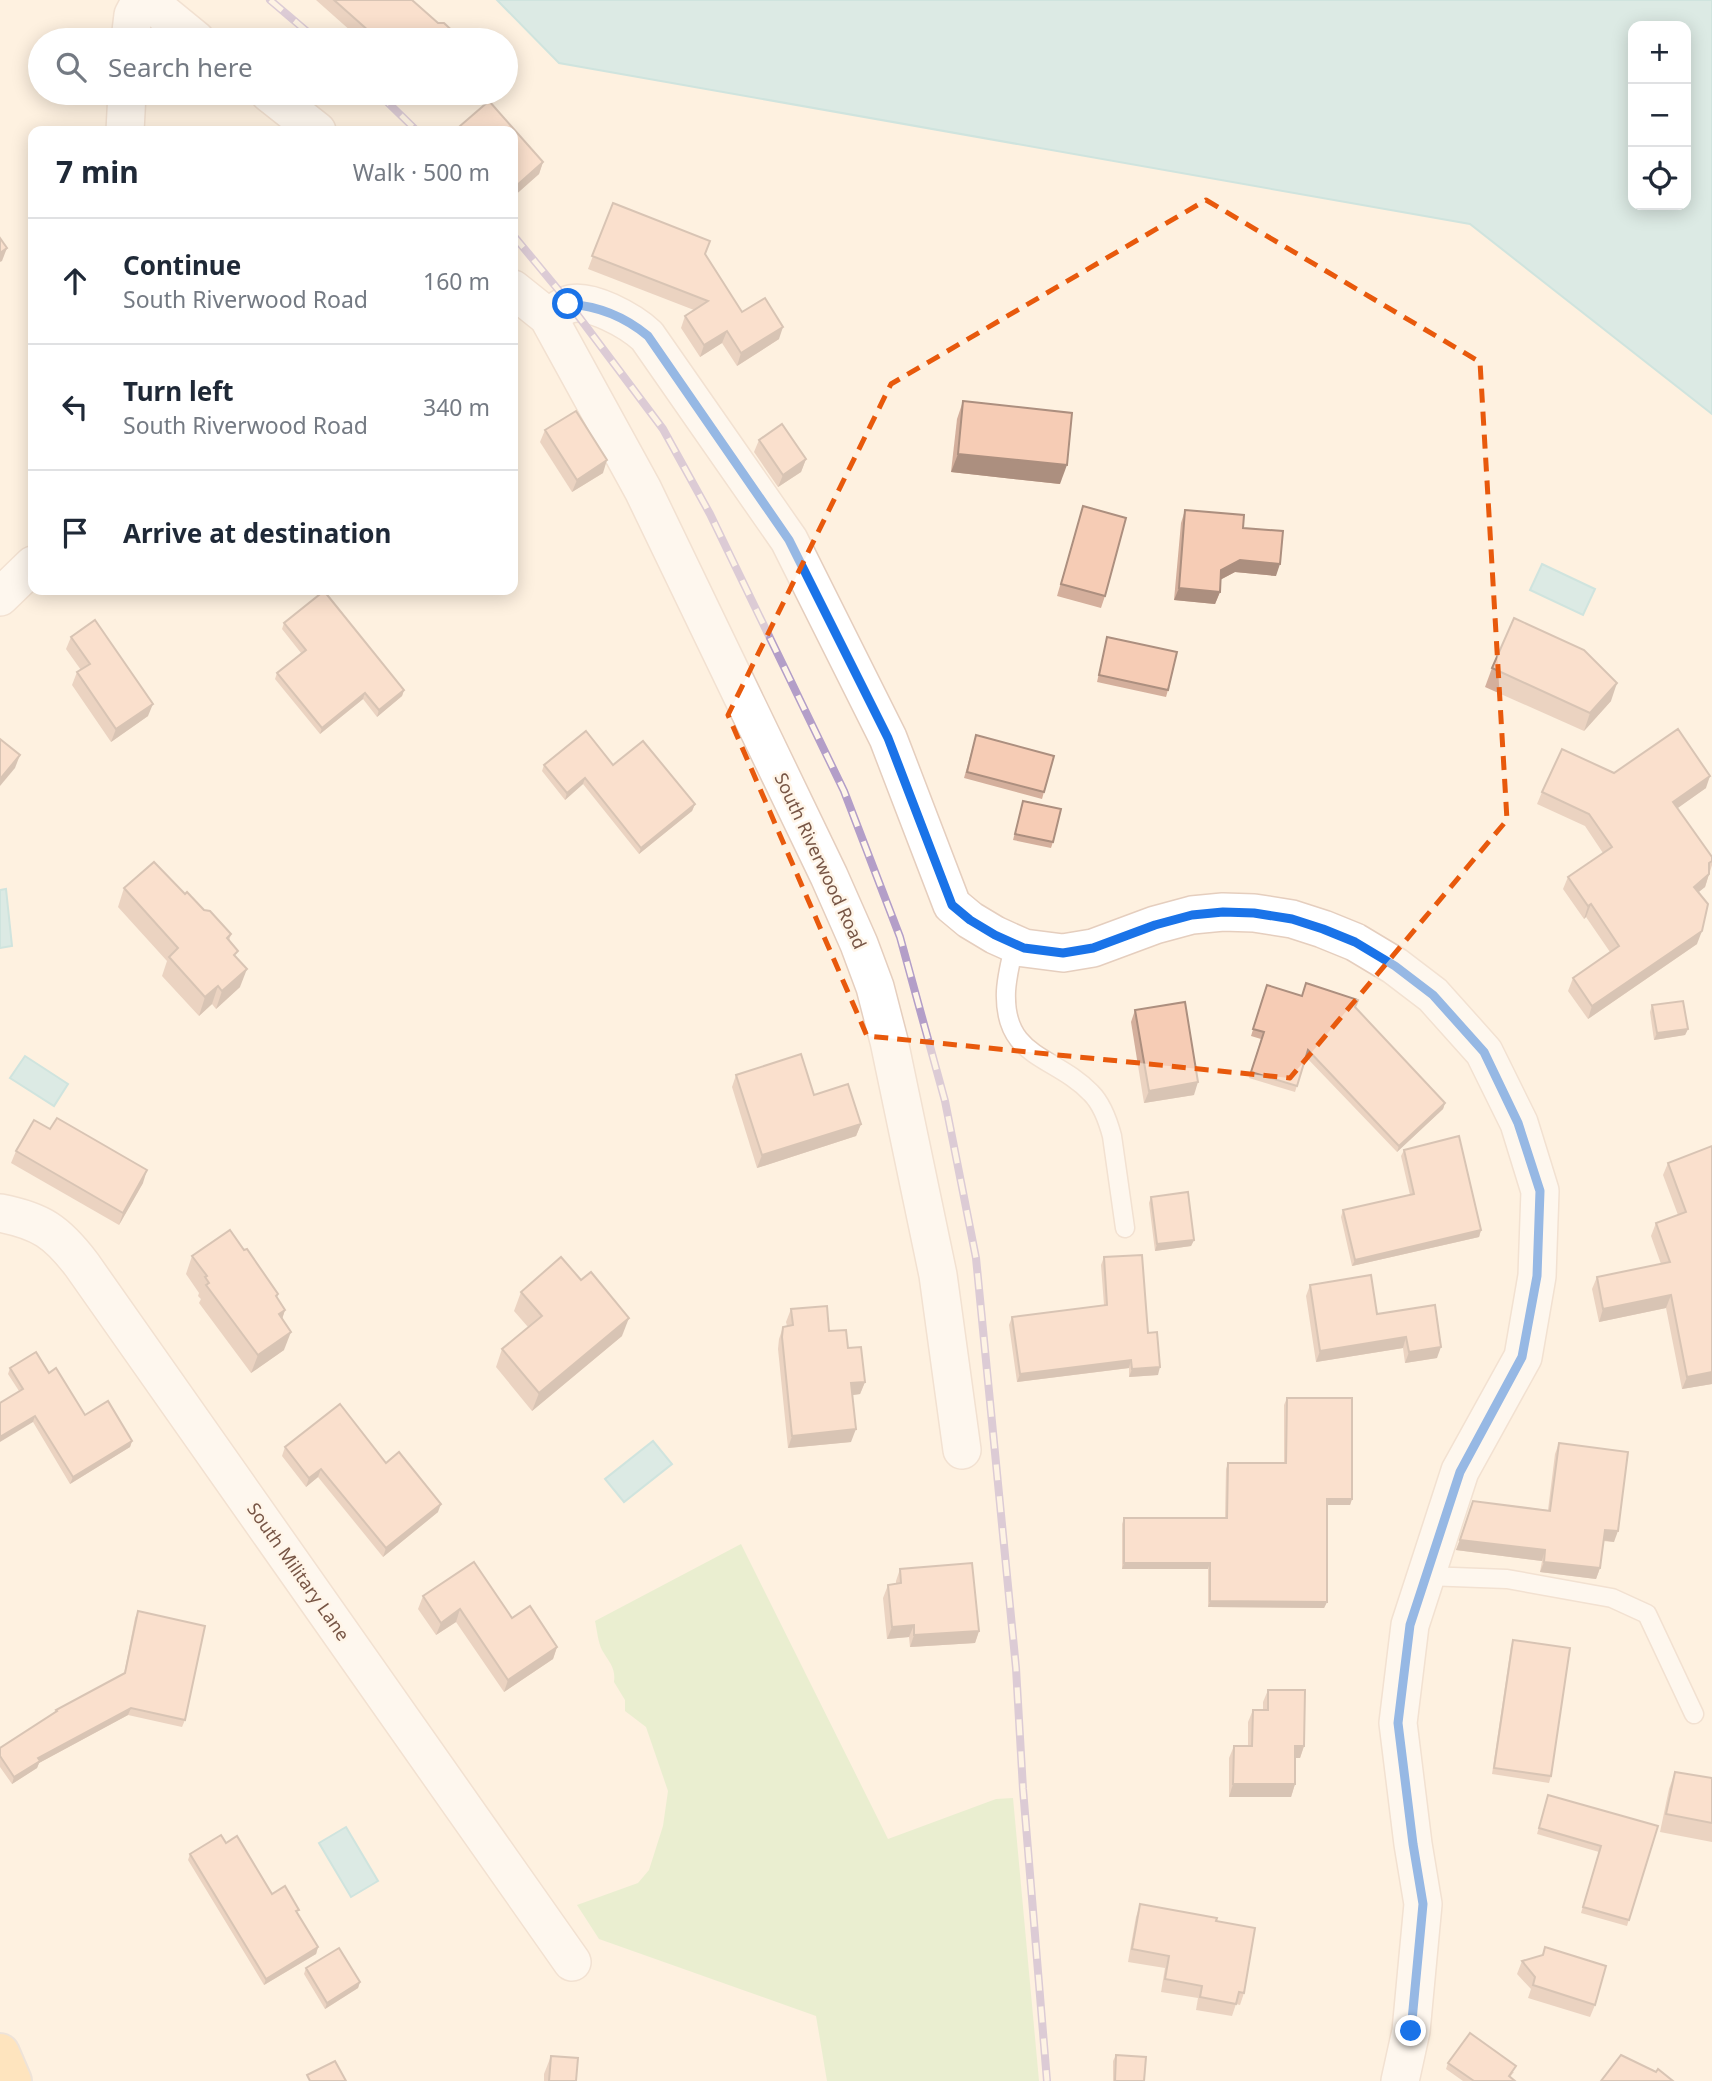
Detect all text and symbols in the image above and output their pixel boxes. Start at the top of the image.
map controls [1628,21,1691,210]
button: + [1628,21,1691,84]
search box [28,28,518,105]
icon: search [52,48,90,86]
text: Search here [108,49,253,85]
button: − [1628,84,1691,147]
button: locate [1628,147,1691,210]
text: 7 min [56,151,139,192]
text: Walk · 500 m [353,156,490,188]
text: Continue [123,247,241,283]
icon: ahead [56,262,94,300]
text: 160 m [423,265,490,297]
text: South Riverwood Road [123,283,368,315]
route start [552,288,583,319]
text: Turn left [123,373,234,409]
icon: left [56,388,94,426]
text: 340 m [423,391,490,423]
text: South Riverwood Road [123,409,368,441]
icon: arrive [56,514,94,552]
text: Arrive at destination [123,515,392,551]
street label: South Riverwood Road [770,769,872,953]
street label: South Military Lane [242,1498,355,1645]
route end [1395,2015,1426,2046]

